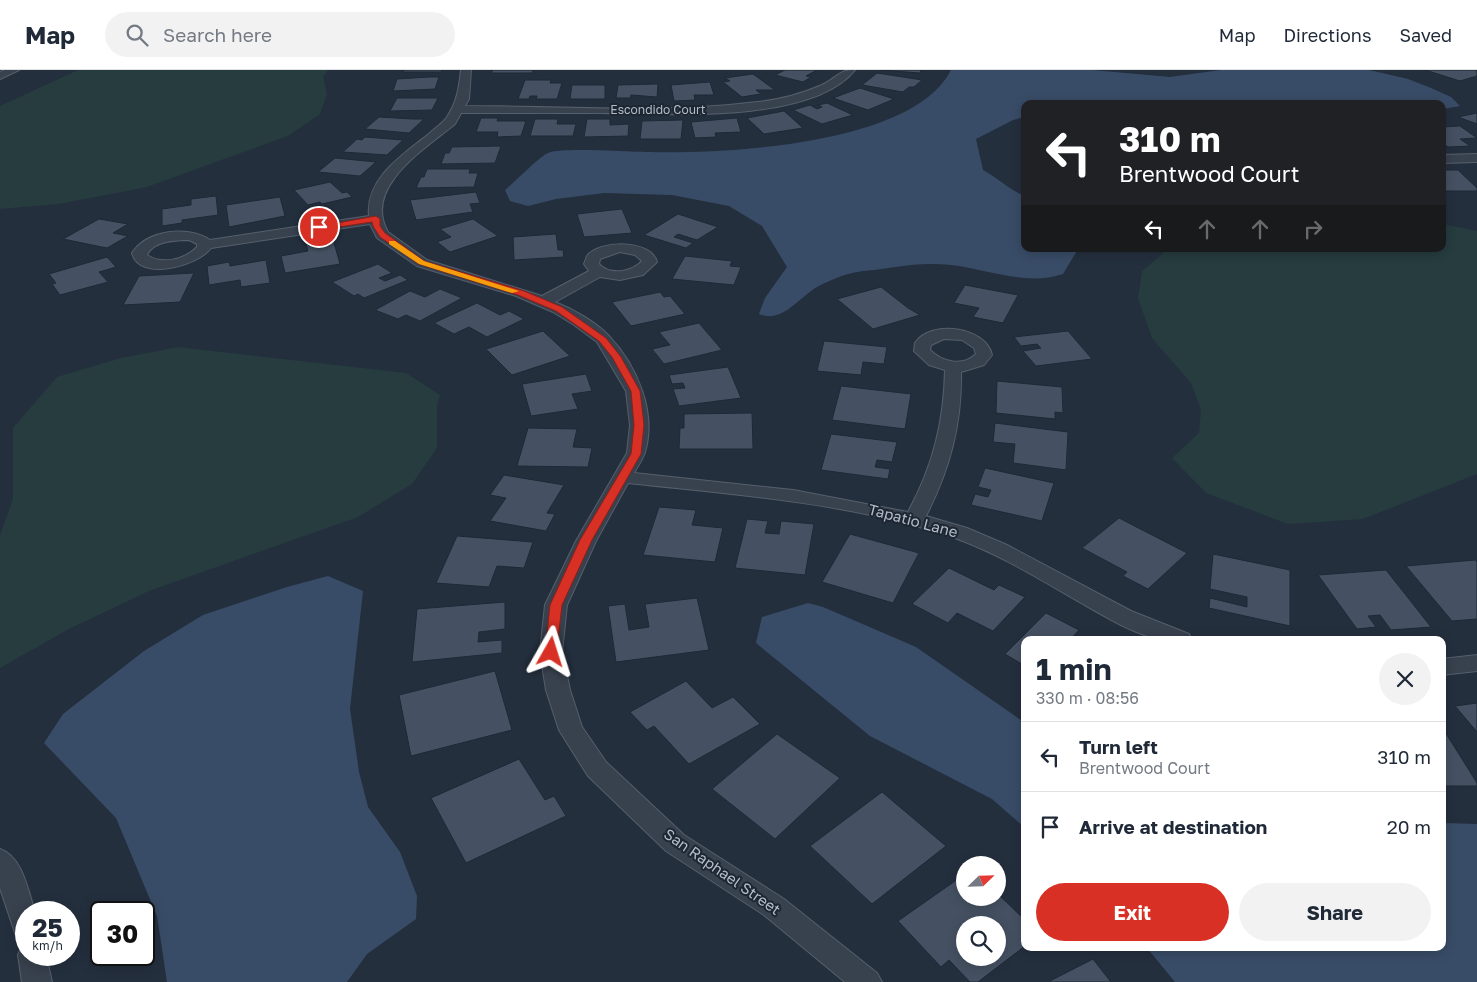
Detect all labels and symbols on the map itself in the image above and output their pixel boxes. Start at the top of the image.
street label: Escondido Court [610,102,706,117]
pin [298,206,340,248]
street label: Tapatio Lane [867,499,960,541]
position arrow [524,625,576,677]
street label: San Raphael Street [661,824,784,918]
north arrow [956,856,1006,906]
speed limit sign: 30 [90,901,155,966]

